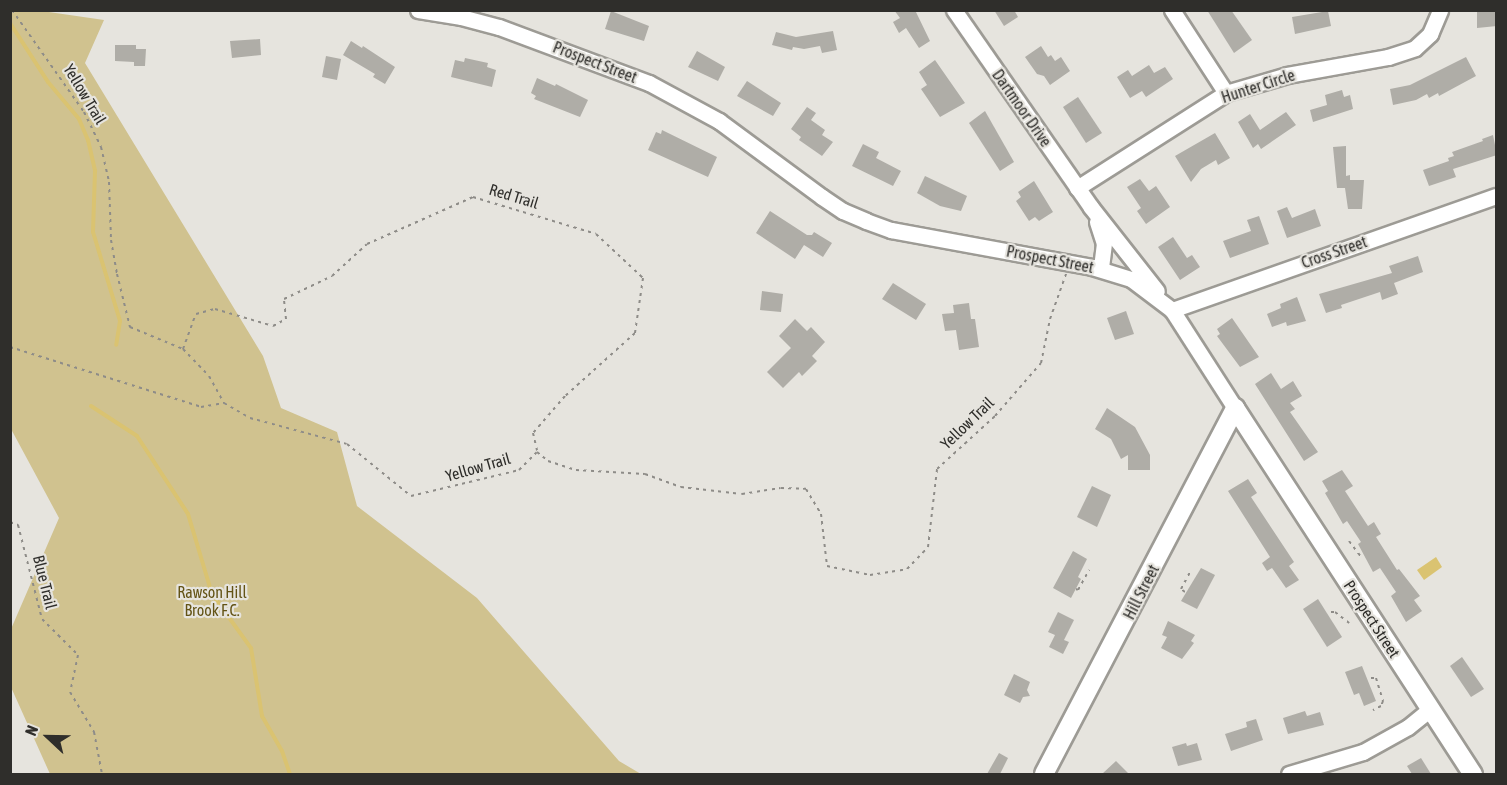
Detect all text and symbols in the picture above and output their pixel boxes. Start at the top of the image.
street label: Prospect Street [550,37,640,87]
street label: Yellow Trail [60,60,110,128]
street label: Hunter Circle [1219,65,1297,107]
street label: Dartmoor Drive [988,66,1056,150]
street label: Red Trail [487,179,541,213]
street label: Cross Street [1299,232,1369,272]
street label: Prospect Street [1005,241,1095,277]
street label: Yellow Trail [936,393,998,453]
street label: Yellow Trail [443,449,513,485]
street label: Blue Trail [29,553,61,611]
street label: Hill Street [1119,561,1163,623]
street label: Prospect Street [1340,577,1404,661]
park label: Rawson Hill Brook F.C. [177,582,247,620]
north arrow [18,707,78,767]
text: N [21,723,41,738]

